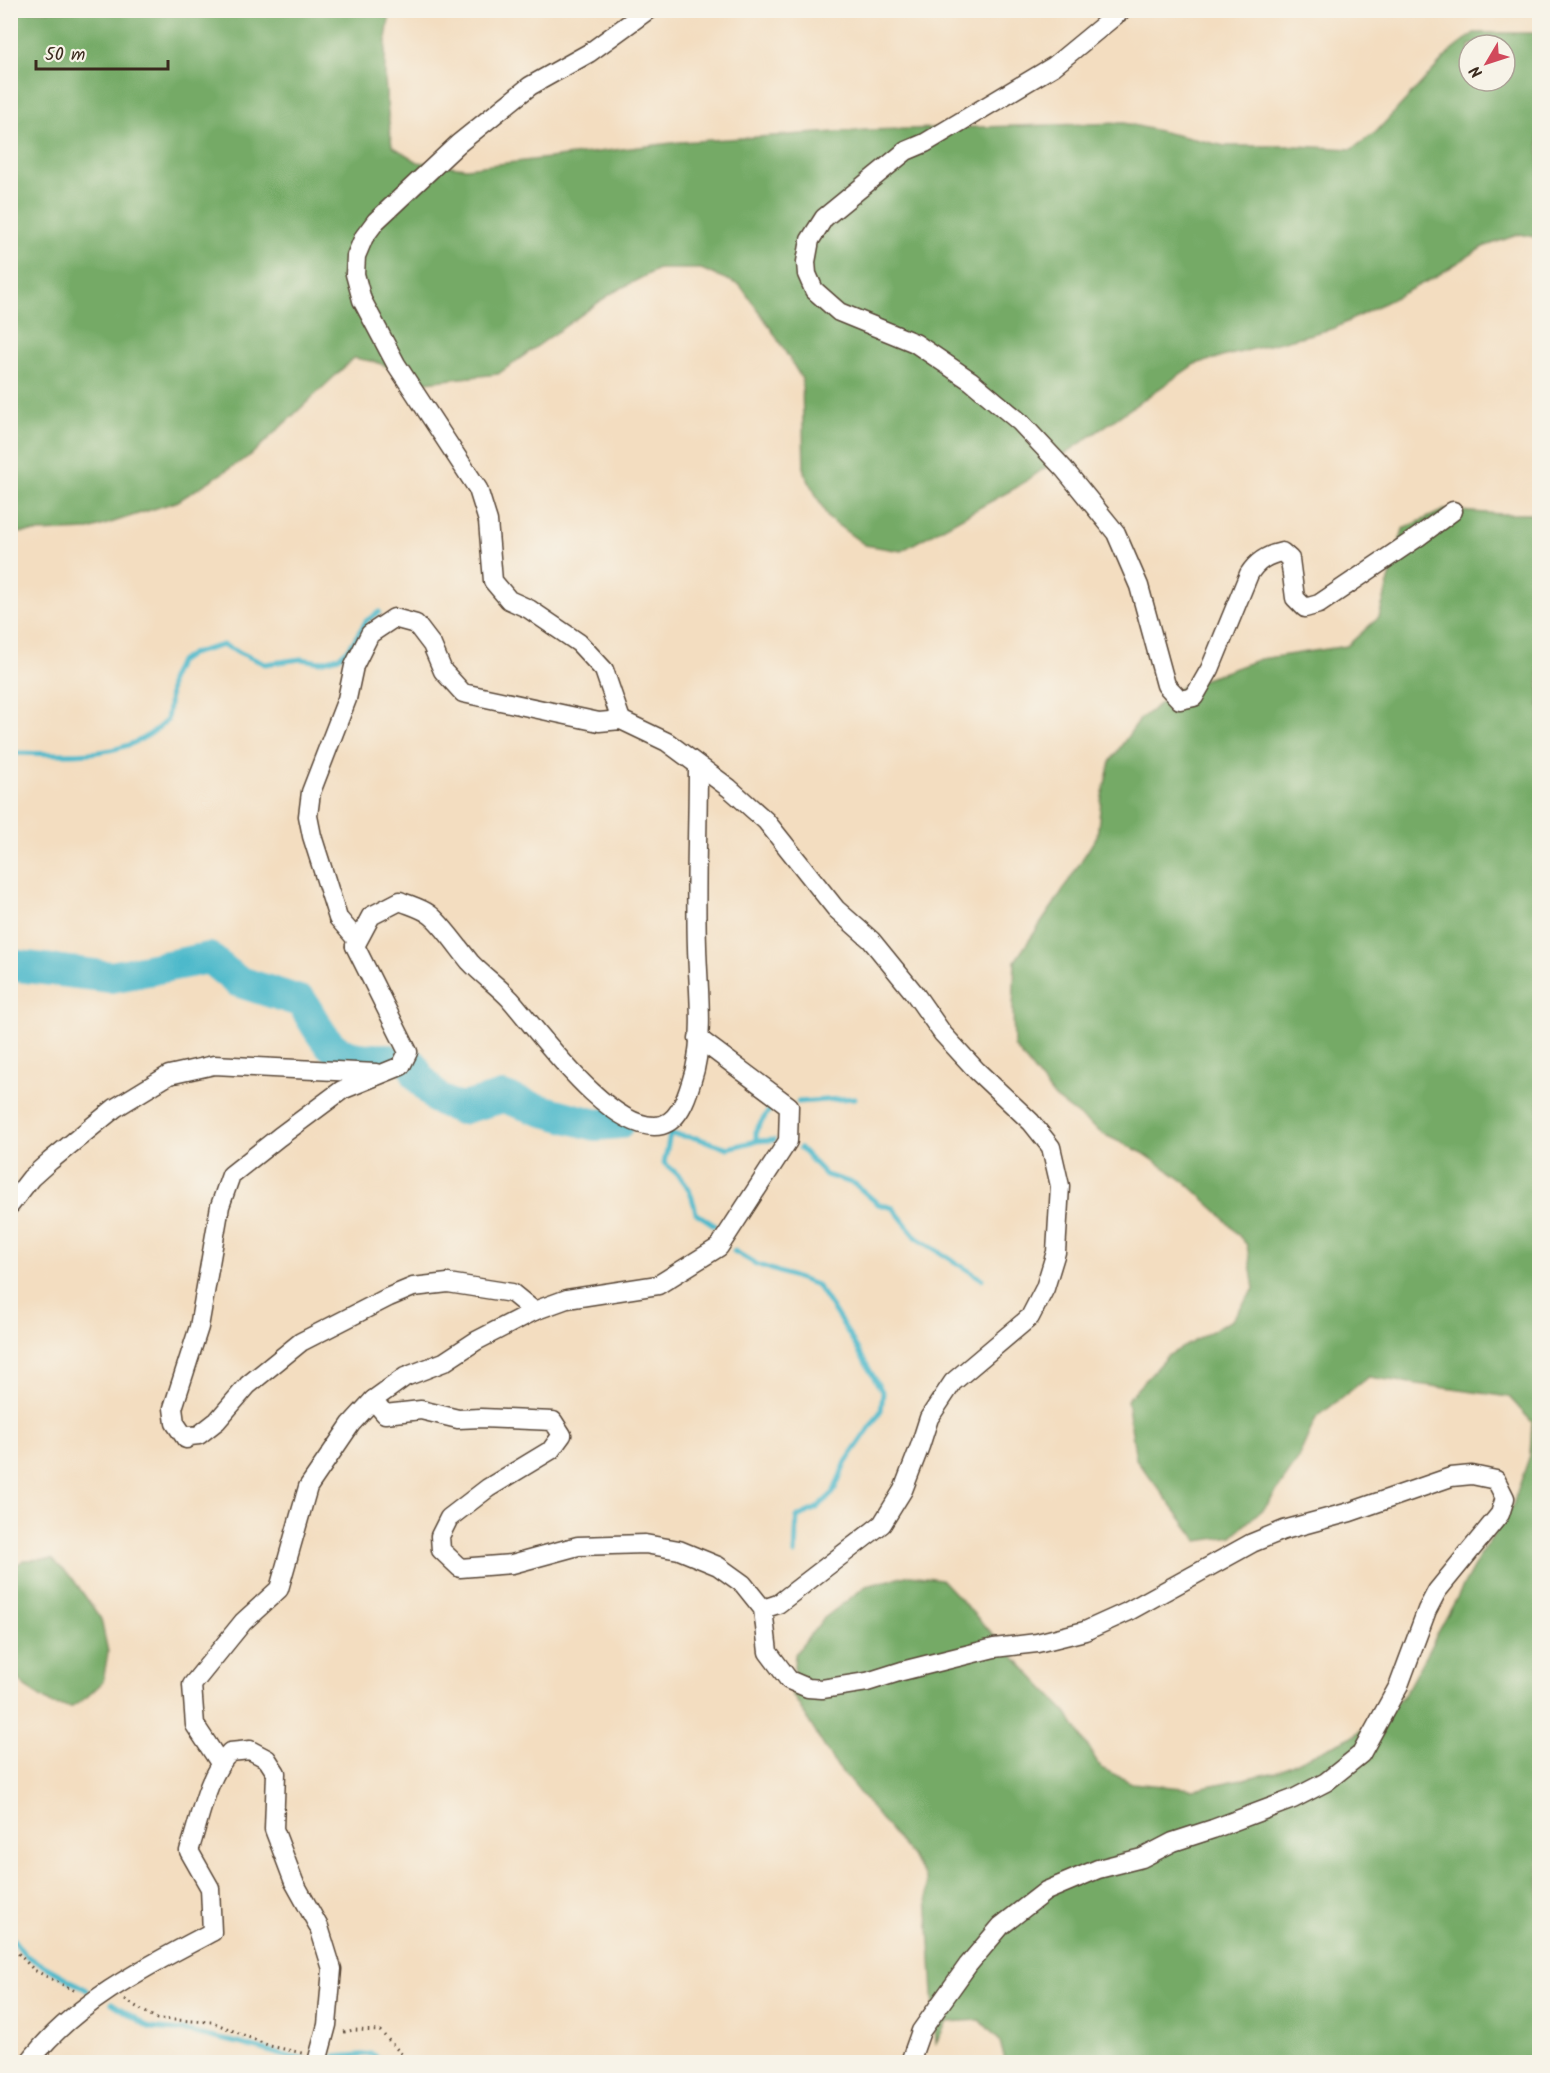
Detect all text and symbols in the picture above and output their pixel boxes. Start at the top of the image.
scale bar [36,33,168,71]
north arrow [1457,33,1517,93]
text: 50 m [45,41,85,70]
text: N [1464,60,1489,83]

